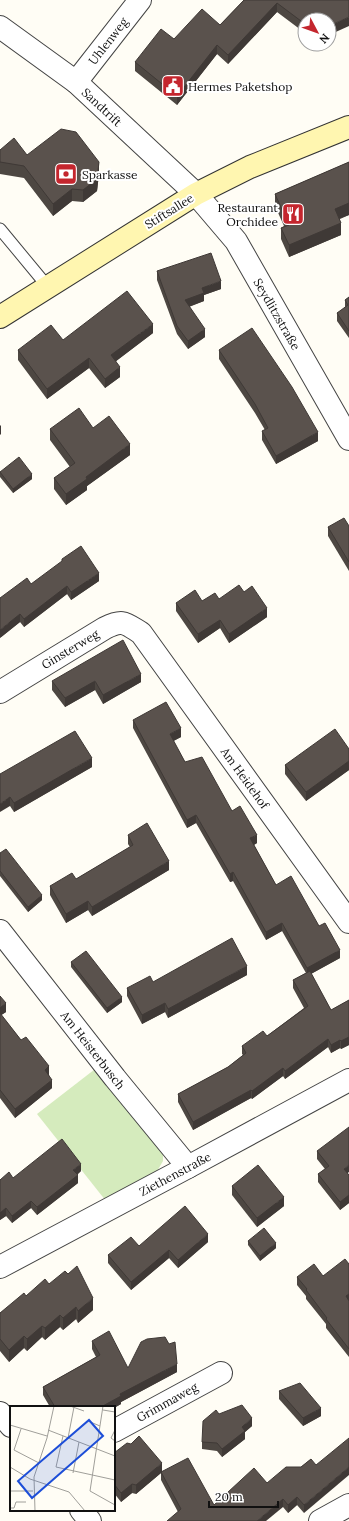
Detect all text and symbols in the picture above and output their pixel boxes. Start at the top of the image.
north arrow [297,12,337,52]
street label: Uhlenweg [85,14,131,68]
text: N [316,31,333,47]
public building icon: Hermes Paketshop [160,73,186,99]
place label: Hermes Paketshop [188,79,292,94]
street label: Sandtrift [79,85,125,130]
bank icon: Sparkasse [53,161,79,187]
place label: Sparkasse [82,167,138,182]
street label: Stiftsallee [142,190,197,232]
place label: Restaurant Orchidee [217,200,278,229]
restaurant icon: Restaurant Orchidee [280,201,306,227]
street label: Seydlitzstraße [250,275,304,353]
street label: Ginsterweg [39,626,102,672]
street label: Am Heidehof [217,744,273,812]
street label: Am Heisterbusch [57,1007,128,1092]
street label: Ziethenstraße [137,1149,214,1199]
street label: Grimmaweg [134,1379,201,1425]
inset map [10,1406,115,1511]
scale bar [209,1483,278,1509]
text: 20 m [215,1489,243,1504]

